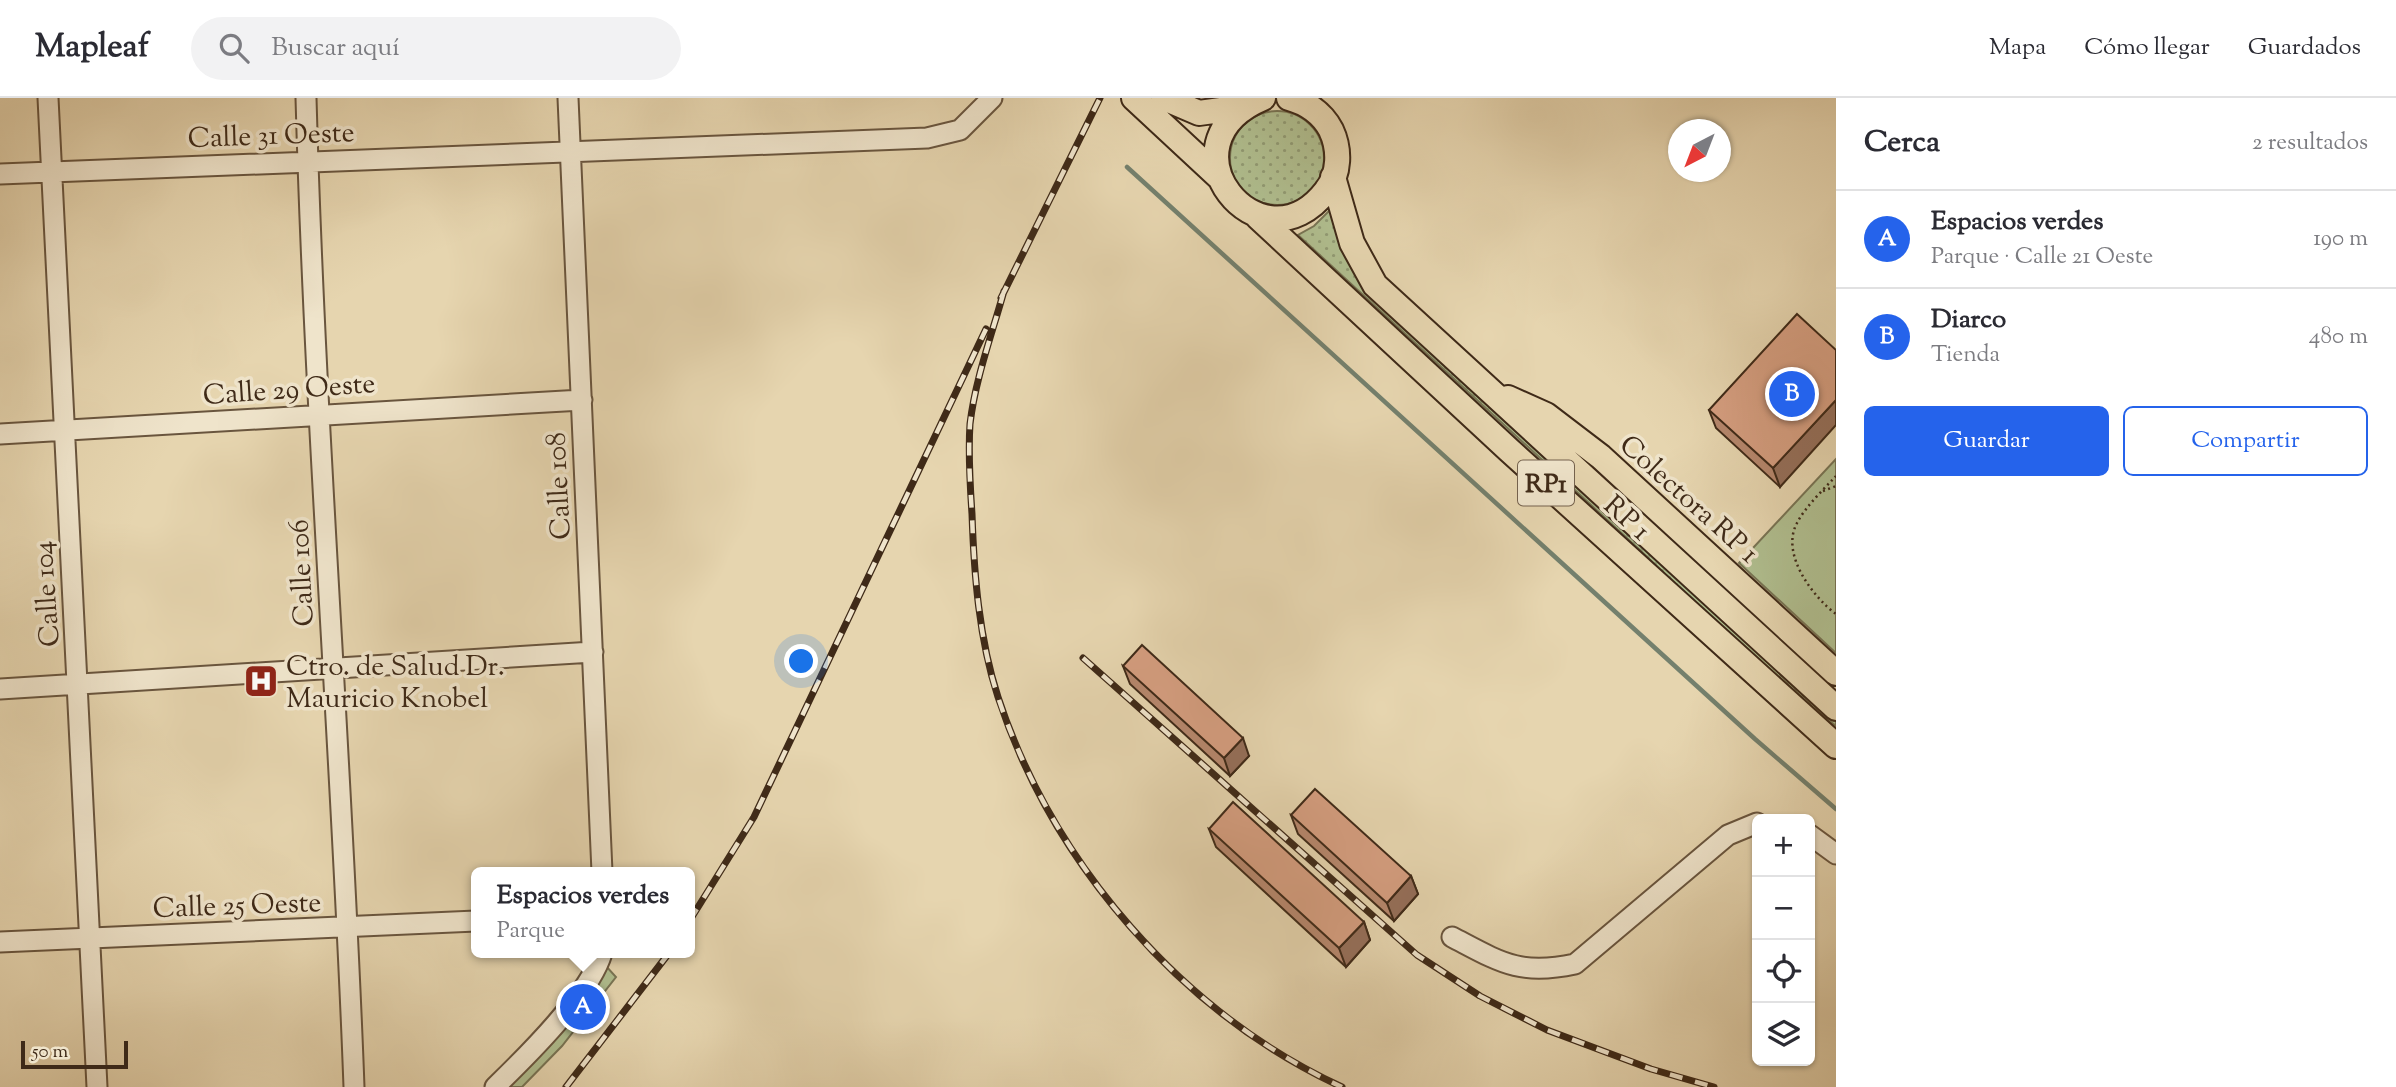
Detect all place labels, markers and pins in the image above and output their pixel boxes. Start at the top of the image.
pin: B [1769,368,1815,420]
place label: Ctro. de Salud Dr. Mauricio Knobel [286,648,505,720]
hospital icon: Ctro. de Salud Dr. Mauricio Knobel [242,662,280,700]
pin: A [560,981,606,1033]

